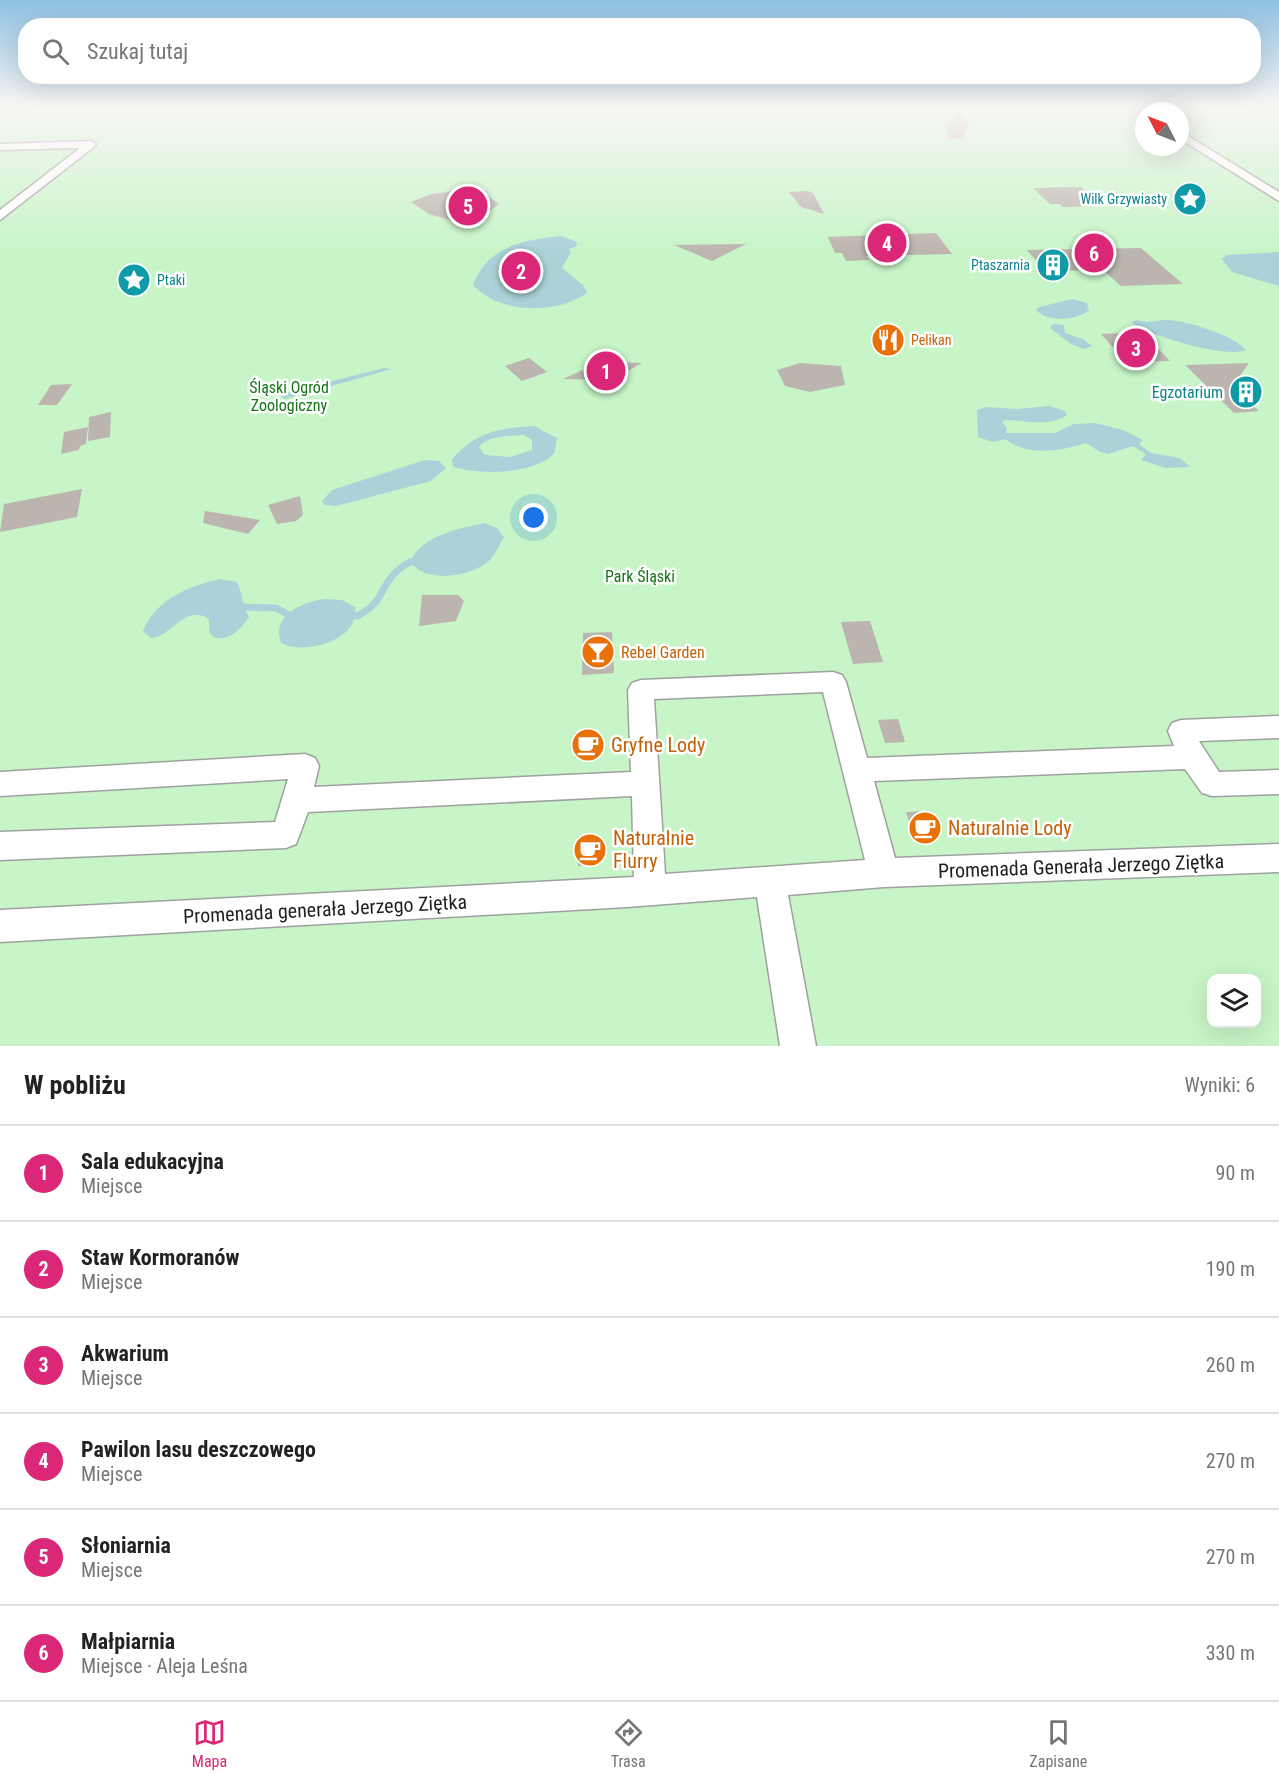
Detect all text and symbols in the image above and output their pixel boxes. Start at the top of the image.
search box [18,18,1261,84]
icon: search [39,35,72,68]
text: Szukaj tutaj [87,39,188,64]
north arrow [1135,102,1189,156]
place icon: Wilk Grzywiasty [1172,181,1208,217]
pin: 5 [448,184,488,228]
place label: Wilk Grzywiasty [1080,191,1167,207]
pin: 4 [868,220,906,266]
pin: 6 [1074,230,1114,276]
building icon: Ptaszarnia [1035,247,1071,283]
pin: 2 [502,248,540,294]
place label: Ptaszarnia [971,257,1030,273]
place icon: Ptaki [116,262,152,298]
place label: Ptaki [157,272,185,288]
restaurant icon: Pelikan [870,322,906,358]
pin: 3 [1116,326,1156,370]
place label: Pelikan [911,332,951,348]
pin: 1 [586,348,626,394]
building icon: Egzotarium [1228,374,1264,410]
park label: Śląski Ogród Zoologiczny [249,378,329,415]
place label: Egzotarium [1152,383,1223,402]
your location [519,503,548,532]
park label: Park Śląski [605,567,675,586]
bar icon: Rebel Garden [580,634,616,670]
place label: Rebel Garden [621,643,705,662]
cafe icon: Gryfne Lody [570,727,606,763]
place label: Gryfne Lody [611,733,705,757]
cafe icon: Naturalnie Lody [907,810,943,846]
place label: Naturalnie Lody [948,816,1071,840]
place label: Naturalnie Flurry [613,826,694,873]
cafe icon: Naturalnie Flurry [572,832,608,868]
street label: Promenada Generała Jerzego Ziętka [938,849,1224,883]
street label: Promenada generała Jerzego Ziętka [182,890,468,928]
map controls [1207,974,1261,1028]
button: layers [1207,974,1261,1028]
text: W pobliżu [24,1070,126,1100]
text: Wyniki: 6 [1184,1073,1255,1097]
text: Sala edukacyjna [81,1149,224,1174]
text: 1 [38,1161,49,1185]
text: 90 m [1216,1161,1255,1185]
text: Miejsce [81,1174,142,1198]
text: Staw Kormoranów [81,1245,239,1270]
text: 2 [38,1257,49,1281]
text: 190 m [1206,1257,1255,1281]
text: Miejsce [81,1270,142,1294]
text: Akwarium [81,1341,169,1366]
text: 3 [38,1353,49,1377]
text: 260 m [1206,1353,1255,1377]
text: Miejsce [81,1366,142,1390]
text: Pawilon lasu deszczowego [81,1437,316,1462]
text: 4 [38,1449,49,1473]
text: 270 m [1206,1449,1255,1473]
text: Miejsce [81,1462,142,1486]
text: Słoniarnia [81,1533,171,1558]
text: 5 [38,1545,49,1569]
text: 270 m [1206,1545,1255,1569]
text: Miejsce [81,1558,142,1582]
text: Małpiarnia [81,1629,175,1654]
text: 6 [38,1641,49,1665]
text: 330 m [1206,1641,1255,1665]
text: Miejsce · Aleja Leśna [81,1654,248,1678]
tab: Mapa [192,1716,227,1771]
tab: Trasa [611,1716,646,1771]
tab: Zapisane [1029,1716,1087,1771]

